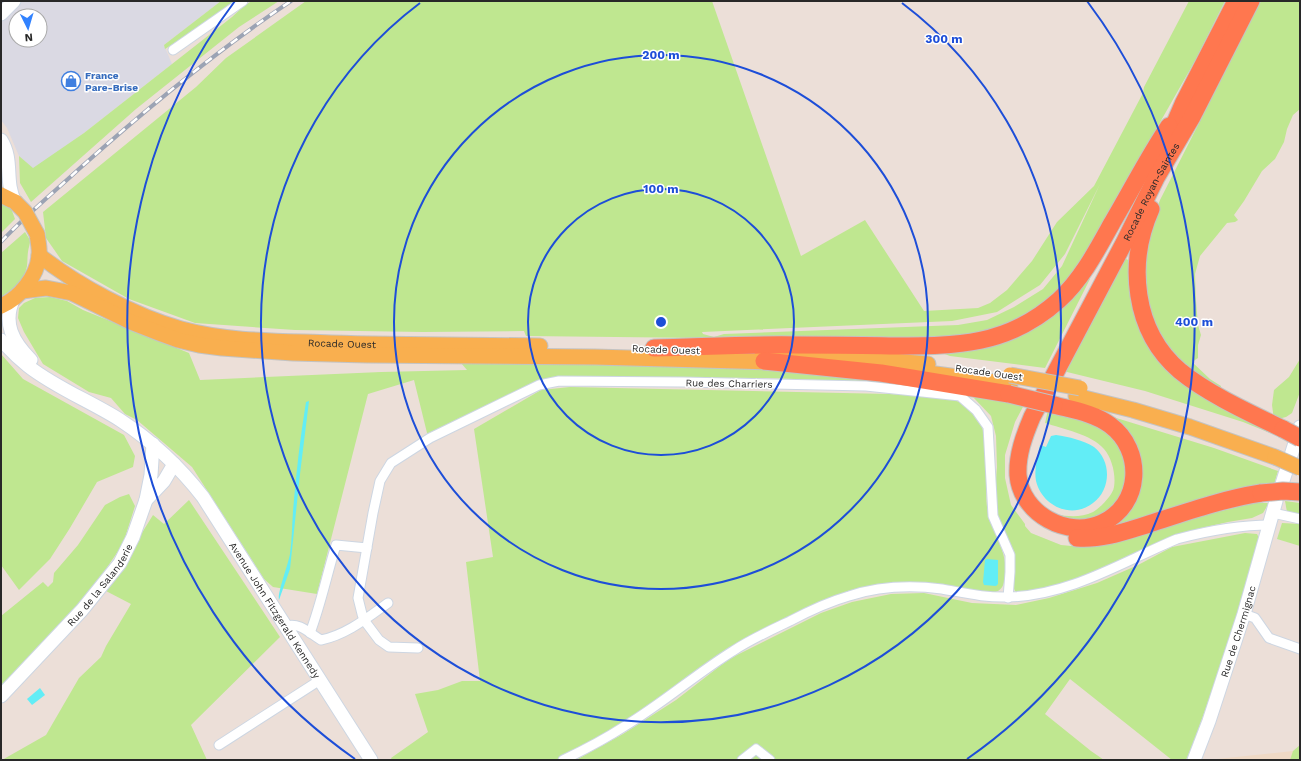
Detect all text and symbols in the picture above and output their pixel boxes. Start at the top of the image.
north arrow [8,8,48,48]
text: N [24,31,33,44]
text: 300 m [925,32,963,46]
text: 200 m [642,48,680,62]
shop icon: France Pare-Brise [60,70,82,92]
place label: France Pare-Brise [85,70,138,93]
street label: Rocade Royan-Saintes [1121,141,1182,243]
text: 100 m [643,182,679,196]
centre of rings [654,315,668,329]
text: 400 m [1175,315,1213,329]
street label: Rocade Ouest [308,337,377,350]
street label: Rocade Ouest [632,343,701,356]
street label: Rocade Ouest [954,362,1024,383]
street label: Rue des Charriers [685,377,773,390]
street label: Avenue John Fitzgerald Kennedy [227,540,323,681]
street label: Rue de la Salanderie [65,542,135,628]
street label: Rue de Chermignac [1219,584,1258,679]

